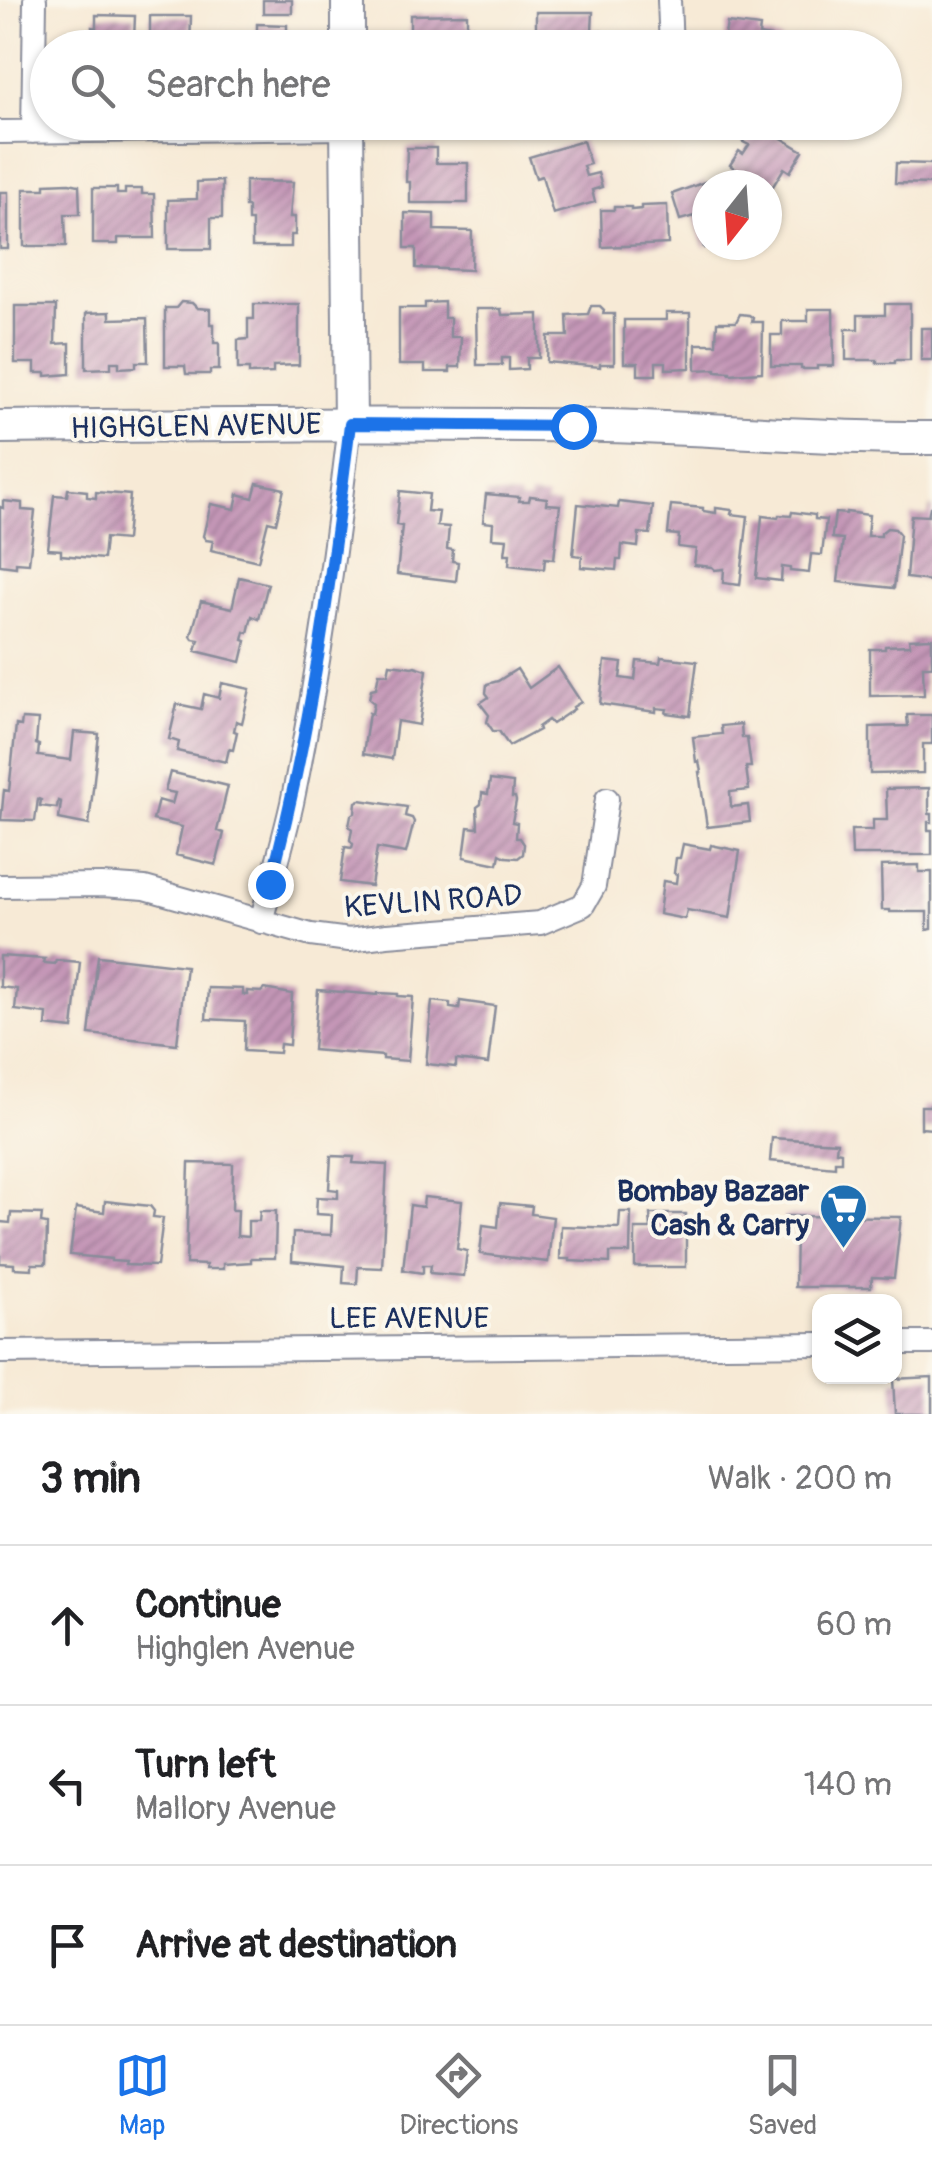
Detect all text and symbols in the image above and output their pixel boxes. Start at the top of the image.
search box [30,30,902,140]
icon: search [65,58,120,113]
text: Search here [145,61,331,109]
north arrow [692,170,782,260]
route start [551,404,597,450]
street label: HIGHGLEN AVENUE [70,406,322,447]
route end [248,862,294,908]
street label: KEVLIN ROAD [343,877,523,926]
place label: Bombay Bazaar Cash & Carry [617,1173,809,1244]
supermarket icon: Bombay Bazaar Cash & Carry [818,1182,870,1250]
map controls [812,1294,902,1384]
button: layers [812,1294,902,1384]
street label: LEE AVENUE [329,1300,489,1337]
text: 3 min [40,1453,141,1505]
text: Walk · 200 m [708,1459,892,1499]
text: Continue [135,1581,281,1629]
icon: ahead [40,1598,95,1653]
text: 60 m [816,1605,892,1645]
text: Highglen Avenue [135,1629,355,1669]
text: Turn left [135,1741,276,1789]
icon: left [40,1758,95,1813]
text: 140 m [804,1765,892,1805]
text: Mallory Avenue [135,1789,336,1829]
icon: arrive [40,1918,95,1973]
text: Arrive at destination [135,1921,457,1969]
tab: Map [115,2048,170,2143]
tab: Directions [399,2048,518,2143]
tab: Saved [748,2048,817,2143]

